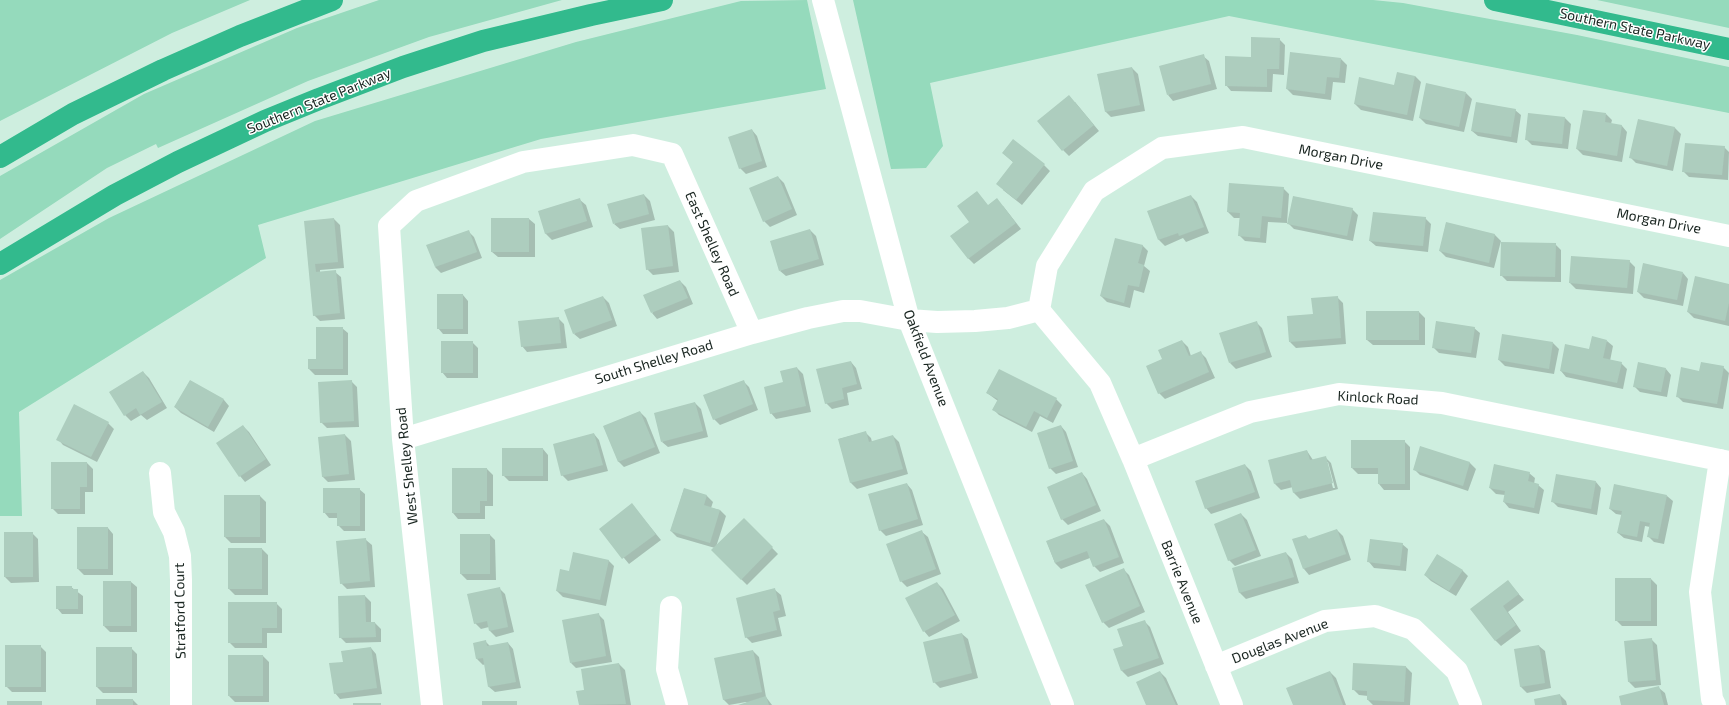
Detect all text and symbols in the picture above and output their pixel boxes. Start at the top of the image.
street label: Southern State Parkway [1558,5,1712,53]
street label: Southern State Parkway [245,64,393,138]
street label: Morgan Drive [1297,141,1385,173]
street label: East Shelley Road [681,189,743,299]
street label: Morgan Drive [1615,205,1703,237]
street label: Oakfield Avenue [900,307,952,409]
street label: South Shelley Road [593,336,715,388]
street label: Kinlock Road [1337,387,1419,409]
street label: West Shelley Road [392,406,422,526]
street label: Barrie Avenue [1158,538,1206,626]
street label: Stratford Court [171,563,189,659]
street label: Douglas Avenue [1229,615,1331,667]

